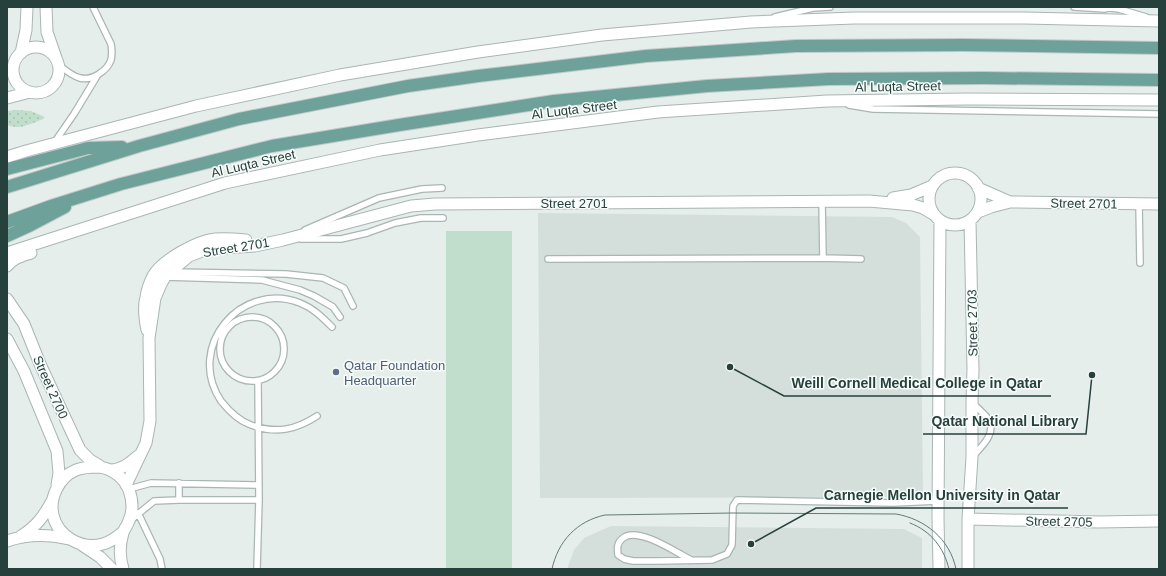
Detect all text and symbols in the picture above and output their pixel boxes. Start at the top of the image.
street label: Al Luqta Street [855,78,942,95]
street label: Al Luqta Street [530,97,618,122]
street label: Al Luqta Street [210,146,297,180]
street label: Street 2701 [1050,195,1118,212]
street label: Street 2701 [540,196,608,211]
street label: Street 2701 [202,235,270,260]
street label: Street 2703 [964,289,981,357]
street label: Street 2700 [30,353,71,421]
place label: Qatar Foundation Headquarter [344,358,445,388]
marker: Qatar Foundation Headquarter [331,367,341,377]
callout: Weill Cornell Medical College in Qatar [784,370,1051,396]
text: Weill Cornell Medical College in Qatar [791,375,1043,391]
callout: Qatar National Library [923,408,1086,434]
text: Qatar National Library [931,413,1079,429]
callout: Carnegie Mellon University in Qatar [816,482,1068,508]
text: Carnegie Mellon University in Qatar [824,487,1061,503]
street label: Street 2705 [1025,513,1093,530]

